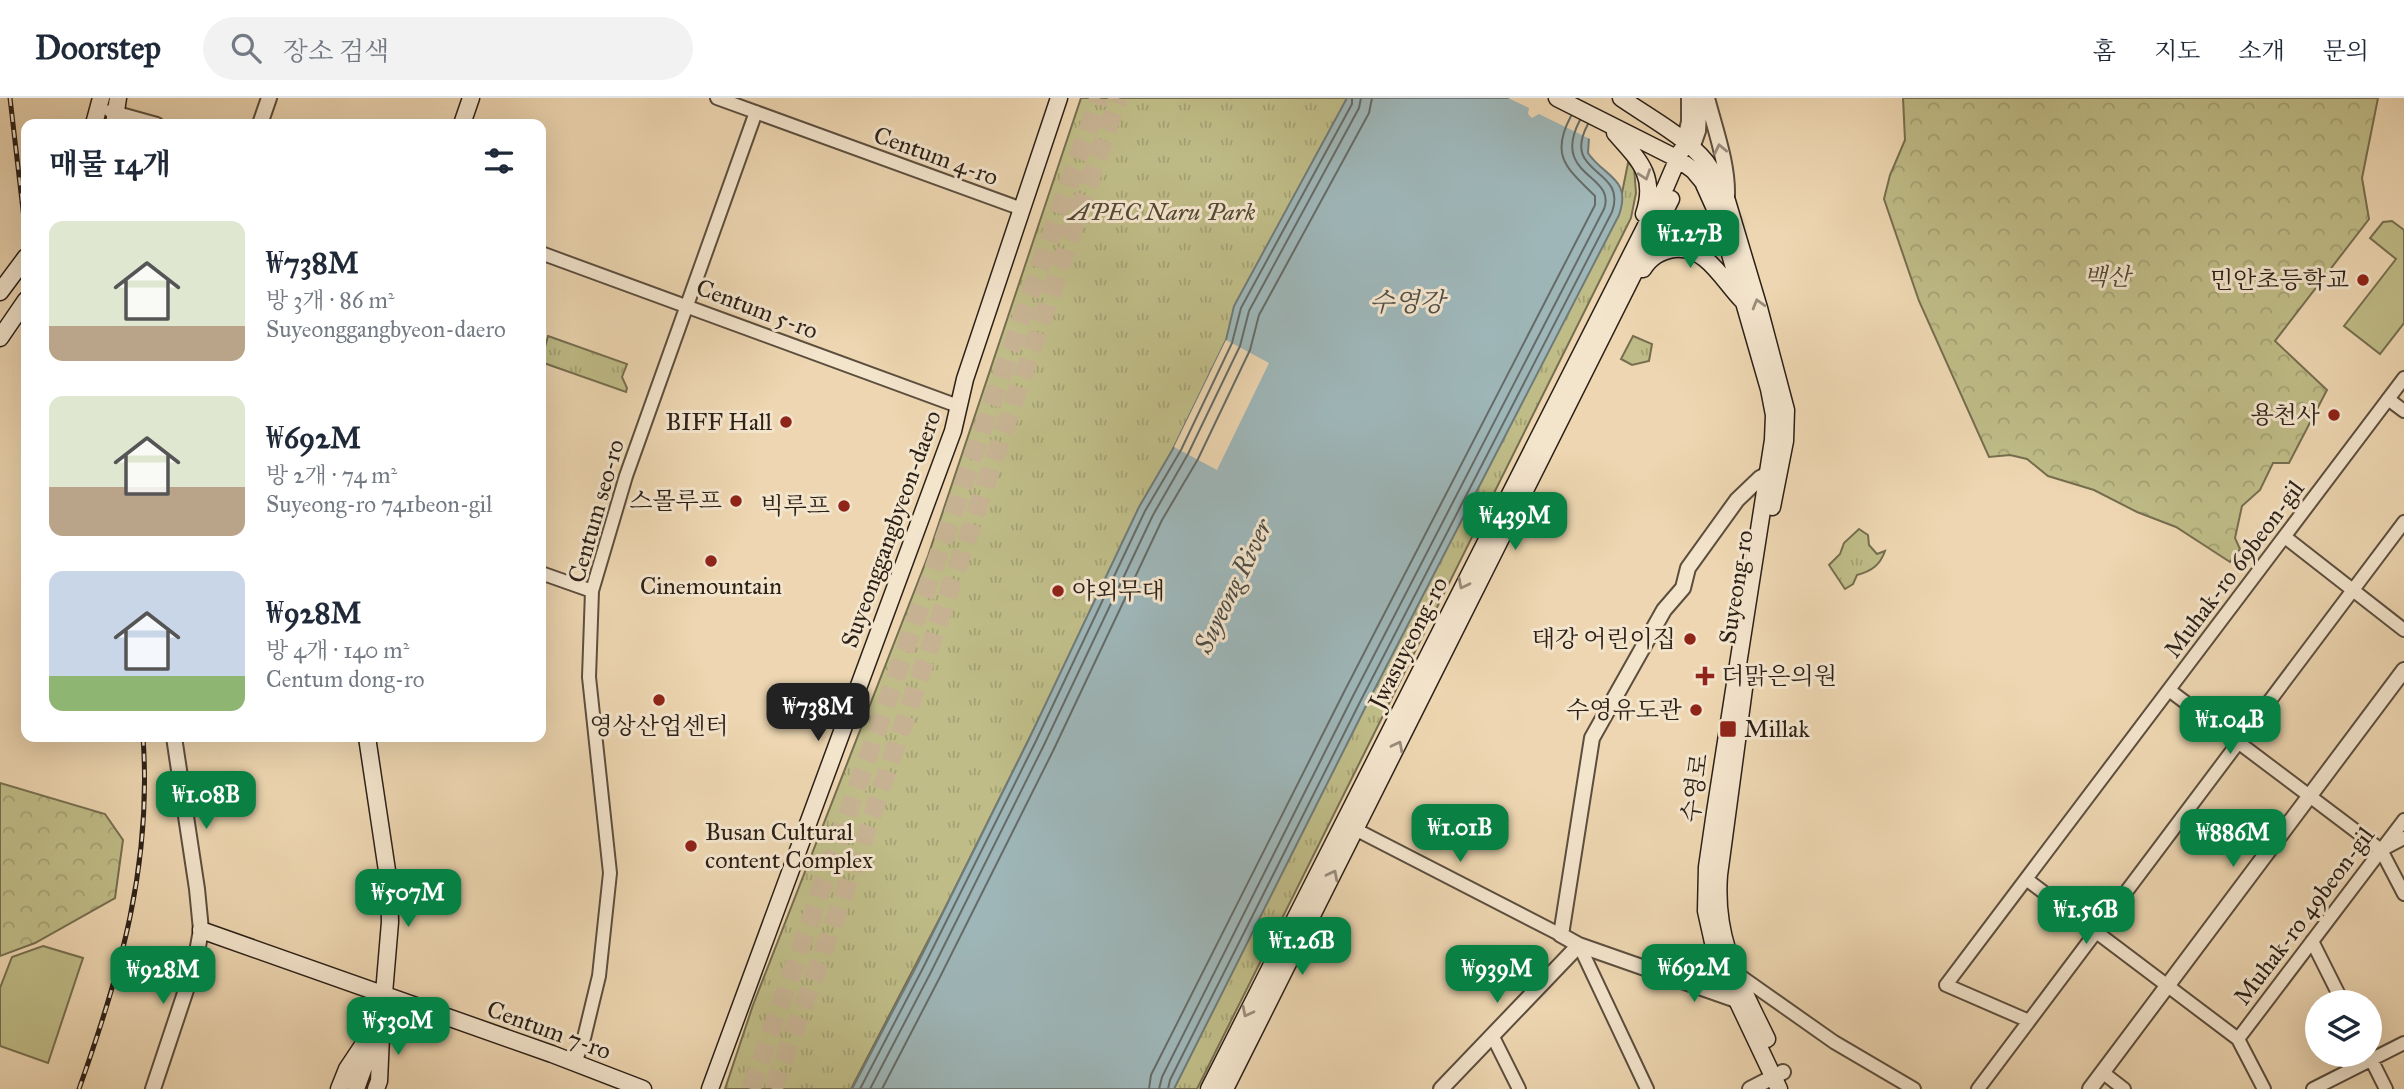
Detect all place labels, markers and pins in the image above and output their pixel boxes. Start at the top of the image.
pin: ₩1.27B [1633,211,1747,270]
place label: 민안초등학교 [2210,265,2349,295]
marker: 민안초등학교 [2355,272,2371,288]
place label: 용천사 [2250,400,2320,430]
place label: BIFF Hall [666,407,773,437]
marker: 용천사 [2326,407,2342,423]
marker: BIFF Hall [778,414,794,430]
place label: 스몰루프 [629,486,722,516]
place label: 빅루프 [760,491,830,521]
pin: ₩439M [1466,492,1564,552]
marker: 스몰루프 [728,493,744,509]
marker: 빅루프 [836,498,852,514]
marker: Cinemountain [703,553,719,569]
place label: Cinemountain [640,571,782,601]
place label: 야외무대 [1072,576,1165,606]
marker: 야외무대 [1050,583,1066,599]
place label: 태강 어린이집 [1532,624,1676,654]
marker: 태강 어린이집 [1682,631,1698,647]
place label: 더맑은의원 [1721,661,1837,691]
marker: 더맑은의원 [1695,666,1715,686]
pin: ₩738M [769,684,867,743]
marker: 영상산업센터 [651,692,667,708]
place label: 수영유도관 [1566,695,1682,725]
pin: ₩1.04B [2173,696,2287,756]
marker: 수영유도관 [1688,702,1704,718]
place label: 영상산업센터 [589,711,729,741]
place label: Millak [1744,714,1810,744]
marker: Millak [1718,719,1738,739]
pin: ₩1.08B [149,772,263,831]
pin: ₩1.01B [1403,804,1517,864]
pin: ₩886M [2184,810,2282,869]
place label: Busan Cultural content Complex [705,817,873,875]
marker: Busan Cultural content Complex [683,838,699,854]
pin: ₩507M [359,870,457,929]
pin: ₩1.56B [2029,886,2143,946]
pin: ₩1.26B [1245,918,1359,977]
pin: ₩692M [1645,944,1743,1004]
pin: ₩928M [114,946,212,1006]
pin: ₩939M [1448,946,1546,1005]
pin: ₩530M [349,998,447,1057]

